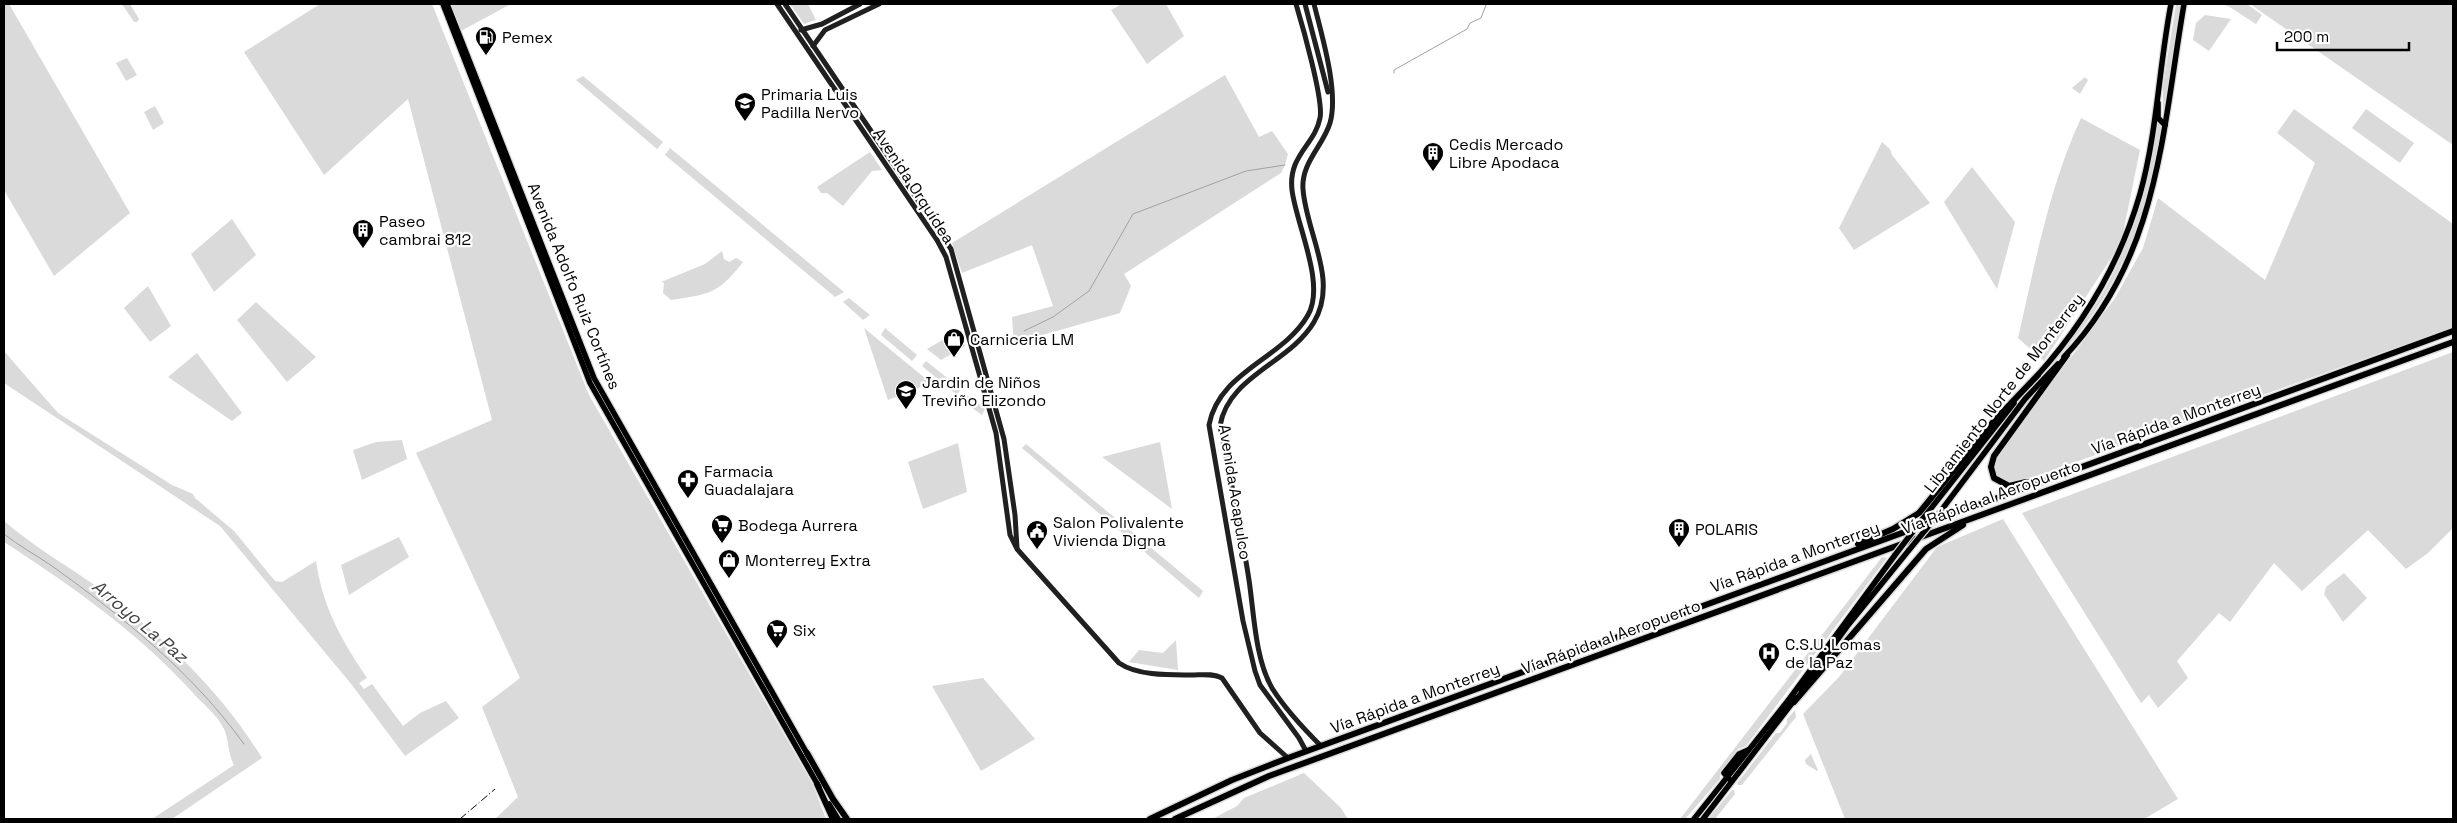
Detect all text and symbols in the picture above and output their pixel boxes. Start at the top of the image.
scale bar [2277,20,2410,52]
fuel station icon: Pemex [474,25,498,56]
place label: Pemex [502,27,553,48]
text: 200 m [2284,27,2329,46]
place label: Primaria Luis Padilla Nervo [761,84,859,123]
school or university icon: Primaria Luis Padilla Nervo [733,91,757,122]
street label: Avenida Orquídea [869,124,959,248]
place label: Cedis Mercado Libre Apodaca [1449,134,1563,173]
building icon: Cedis Mercado Libre Apodaca [1421,141,1445,172]
street label: Avenida Adolfo Ruiz Cortínes [523,180,625,392]
place label: Paseo cambrai 812 [379,211,471,250]
building icon: Paseo cambrai 812 [351,218,375,249]
street label: Libramiento Norte de Monterrey [1919,289,2089,497]
shop icon: Carniceria LM [942,327,966,358]
place label: Carniceria LM [970,329,1074,350]
place label: Jardin de Niños Treviño Elizondo [922,372,1046,411]
school or university icon: Jardin de Niños Treviño Elizondo [894,379,918,410]
street label: Vía Rápida a Monterrey [2089,379,2263,459]
street label: Avenida Acapulco [1214,423,1256,561]
street label: Vía Rápida al Aeropuerto [1899,455,2083,539]
place label: Farmacia Guadalajara [704,461,794,500]
pharmacy icon: Farmacia Guadalajara [676,468,700,499]
place label: Salon Polivalente Vivienda Digna [1053,512,1184,551]
supermarket icon: Bodega Aurrera [710,513,734,544]
place label: Bodega Aurrera [738,515,858,536]
building icon: POLARIS [1667,517,1691,548]
street label: Vía Rápida a Monterrey [1708,517,1882,597]
public building icon: Salon Polivalente Vivienda Digna [1025,519,1049,550]
place label: POLARIS [1695,519,1758,540]
shop icon: Monterrey Extra [717,548,741,579]
place label: Monterrey Extra [745,550,871,571]
water label: Arroyo La Paz [88,574,194,669]
street label: Vía Rápida al Aeropuerto [1519,595,1703,679]
supermarket icon: Six [765,618,789,649]
place label: Six [793,620,816,641]
place label: C.S.U. Lomas de la Paz [1785,634,1881,673]
hospital icon: C.S.U. Lomas de la Paz [1757,641,1781,672]
street label: Vía Rápida a Monterrey [1328,658,1502,738]

